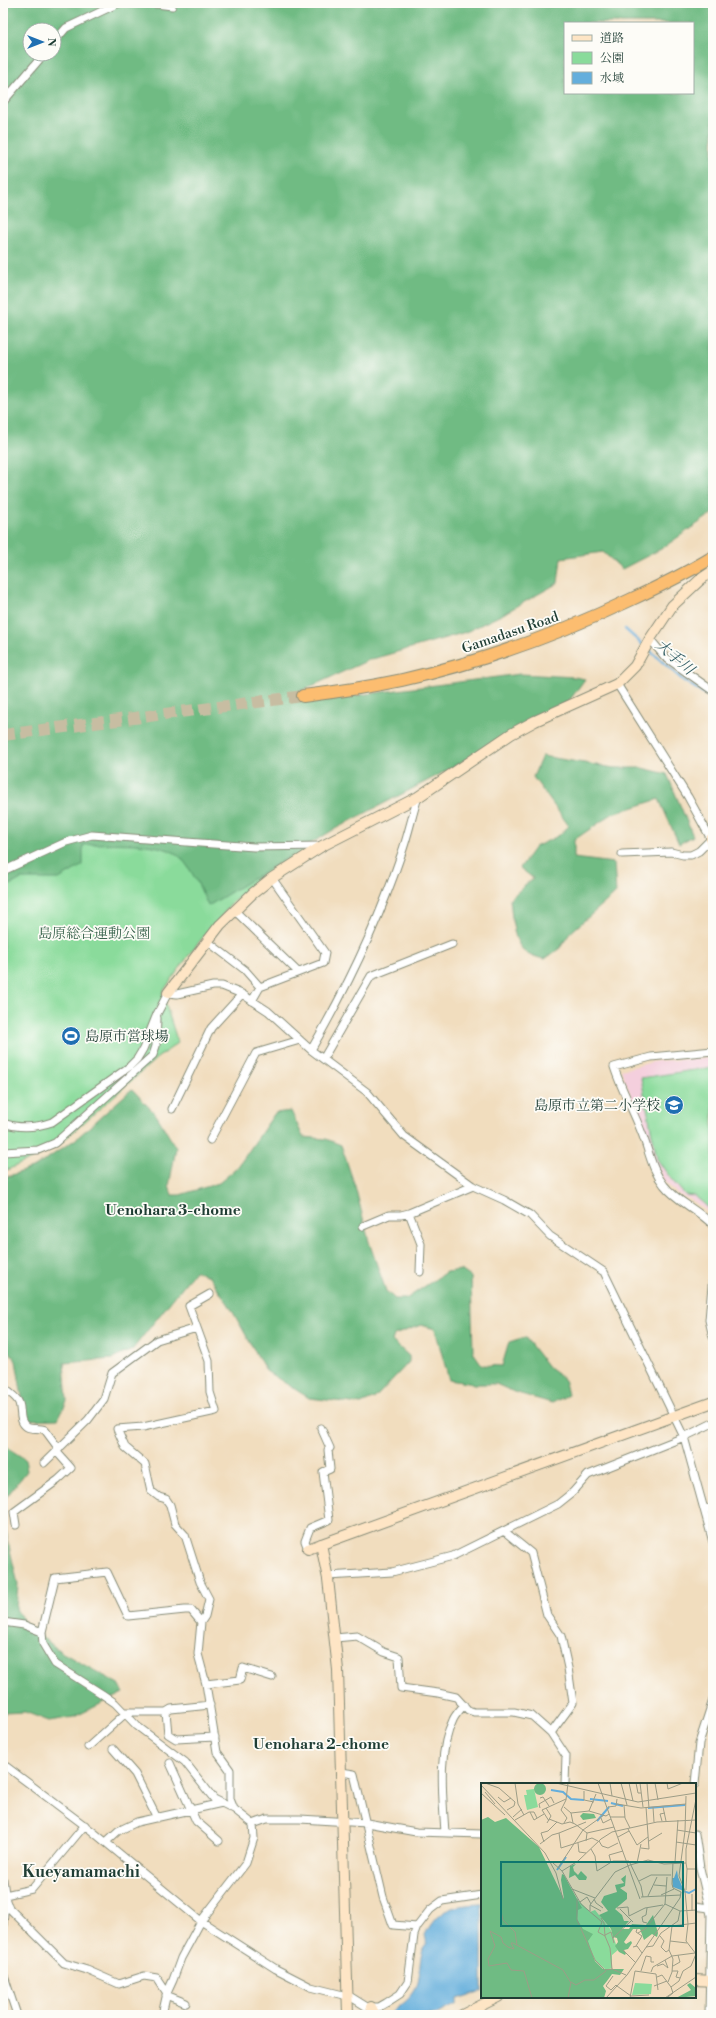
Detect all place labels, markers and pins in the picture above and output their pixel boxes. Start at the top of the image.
sports icon: 島原市営球場 [60,1025,82,1047]
place label: 島原市営球場 [85,1028,169,1046]
school or university icon: 島原市立第二小学校 [663,1094,685,1116]
place label: 島原市立第二小学校 [534,1097,660,1115]

